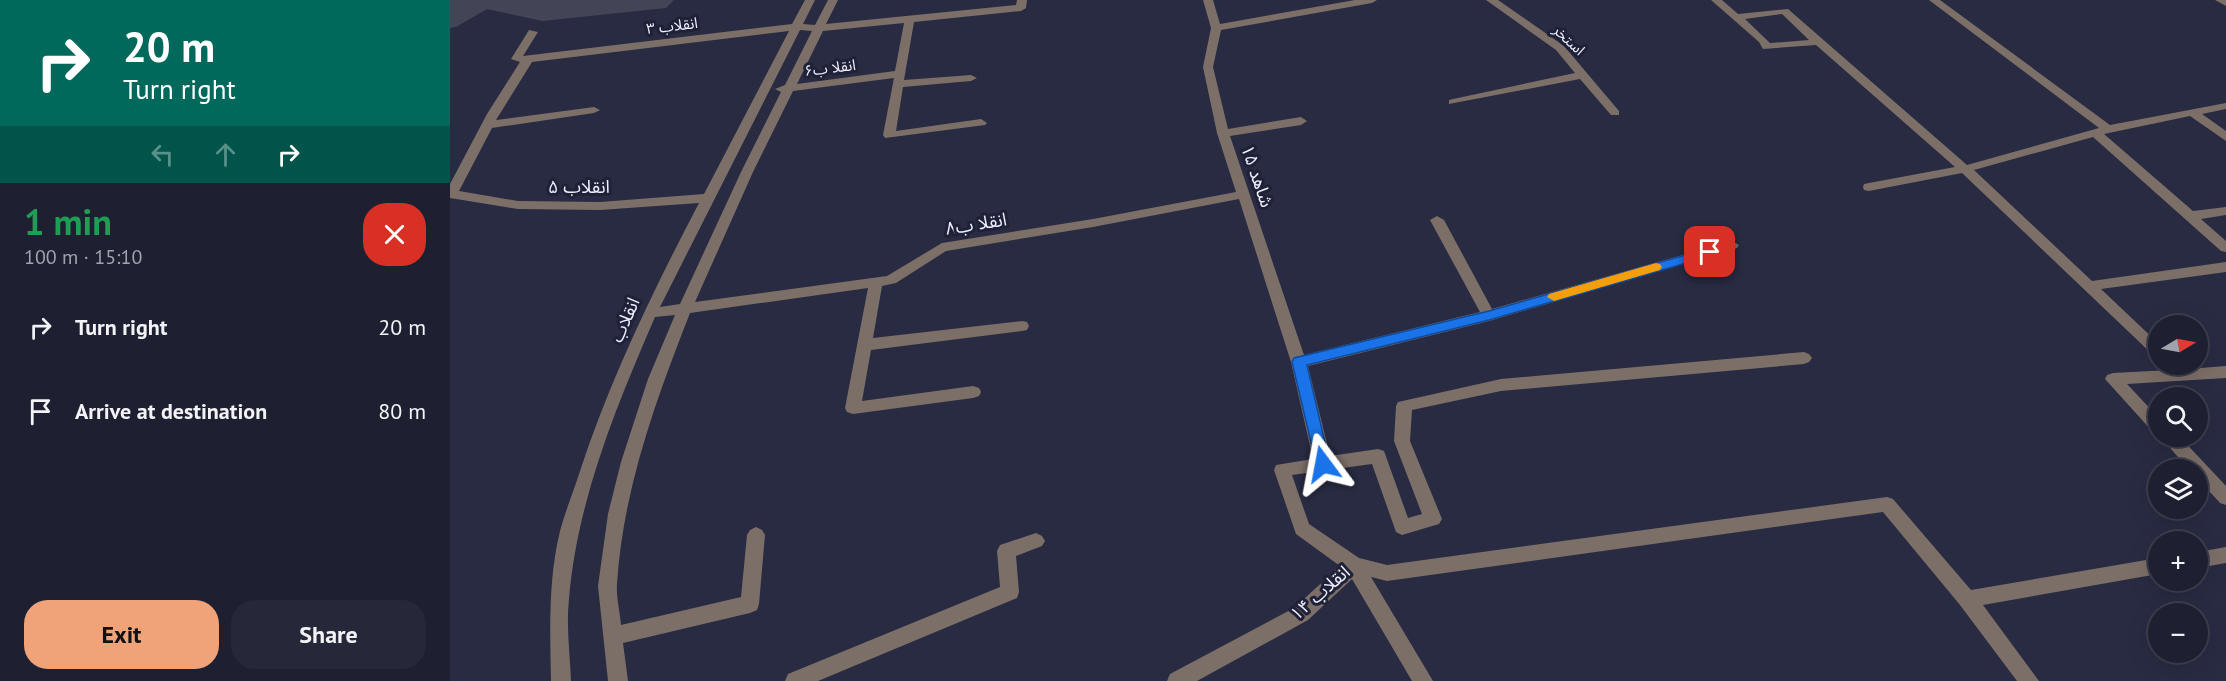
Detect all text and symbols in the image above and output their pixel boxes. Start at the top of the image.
street label: انقلاب ۳ [645,13,699,38]
text: 20 m [123,19,215,74]
street label: استخر [1549,20,1589,59]
icon: right [24,24,102,102]
street label: انقلا ب۶ [803,55,857,80]
text: Turn right [123,72,236,106]
icon: left [146,138,179,171]
icon: ahead [209,138,242,171]
icon: right [272,138,305,171]
street label: شاهد ۱۵ [1236,142,1279,210]
street label: انقلاب ۵ [548,175,610,198]
text: 1 min [24,198,112,245]
button: close [363,203,426,266]
street label: انقلا ب۸ [944,207,1008,240]
pin [1684,226,1735,277]
icon: arrive [1693,235,1726,268]
text: 100 m · 15:10 [24,244,142,270]
street label: انقلاب [605,294,645,346]
icon: right [24,311,57,344]
text: Turn right [75,313,167,341]
text: 20 m [378,313,426,341]
north arrow [2148,315,2208,375]
map controls [2148,315,2208,663]
button: search [2148,387,2208,447]
icon: arrive [24,395,57,428]
text: Arrive at destination [75,397,267,425]
text: 80 m [378,397,426,425]
position arrow [1291,432,1355,496]
button: layers [2148,459,2208,519]
button: + [2148,531,2208,591]
street label: انقلاب ۱۴ [1285,560,1354,625]
button: Exit [24,600,219,669]
button: Share [231,600,426,669]
button: − [2148,603,2208,663]

